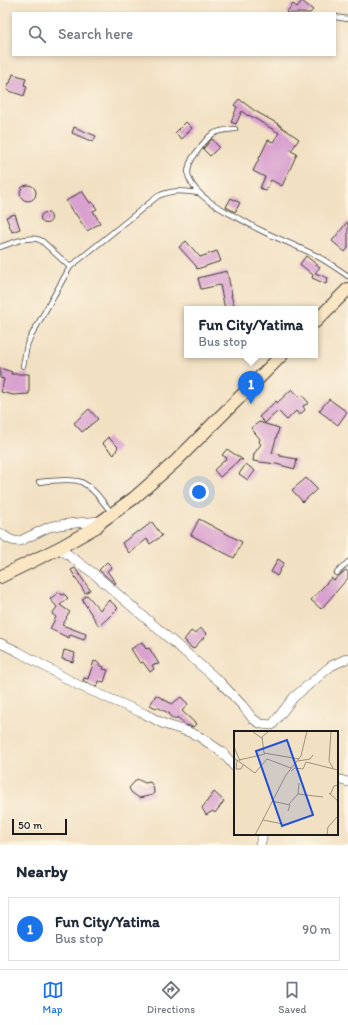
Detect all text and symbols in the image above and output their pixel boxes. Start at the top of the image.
search box [12,12,336,56]
icon: search [26,23,48,45]
text: Search here [58,25,133,43]
popup [184,306,318,358]
text: Fun City/Yatima [199,316,303,334]
text: Bus stop [199,334,247,349]
pin: 1 [238,371,264,404]
your location [189,482,209,502]
inset map [234,731,338,835]
scale bar [12,817,67,836]
text: 50 m [18,819,42,832]
text: Nearby [16,861,68,881]
text: Fun City/Yatima [55,913,160,931]
text: 1 [27,922,33,937]
text: 90 m [302,922,331,937]
text: Bus stop [55,931,103,946]
tab: Map [42,979,64,1016]
tab: Directions [147,979,195,1016]
tab: Saved [278,979,306,1016]

